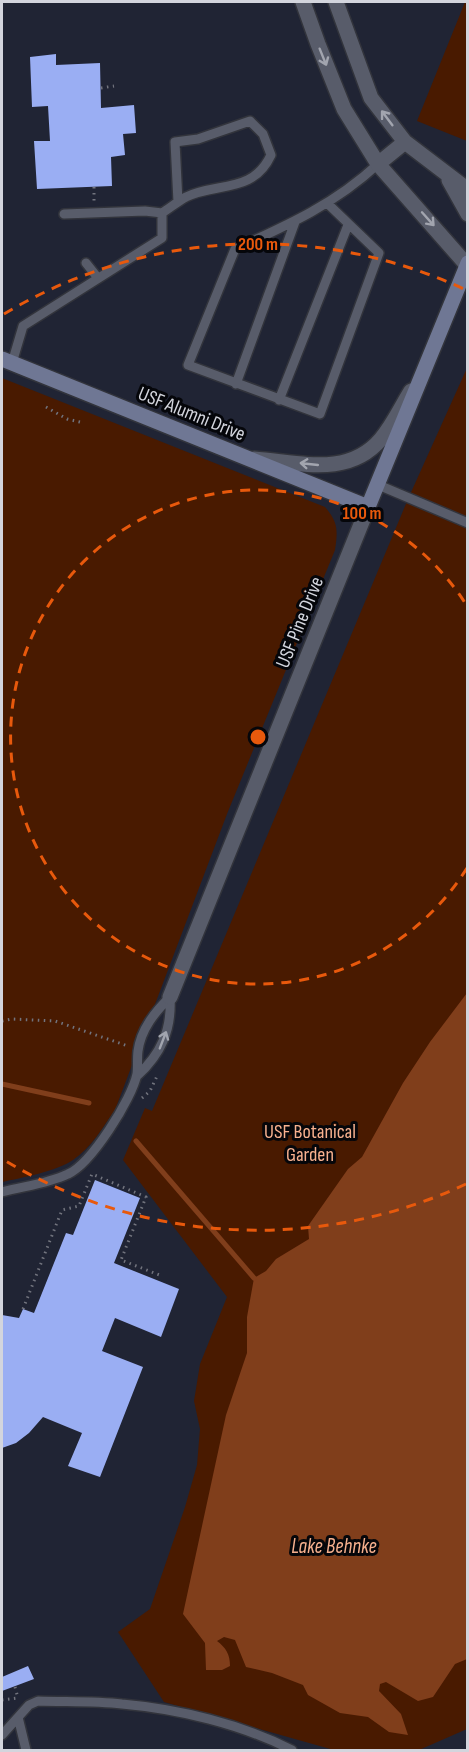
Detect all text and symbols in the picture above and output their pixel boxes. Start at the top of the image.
one-way arrow [318,47,329,65]
one-way arrow [380,110,393,126]
one-way arrow [420,211,434,226]
text: 200 m [238,234,278,255]
street label: USF Alumni Drive [134,382,249,446]
one-way arrow [300,458,320,469]
text: 100 m [343,503,382,524]
street label: USF Pine Drive [271,573,329,672]
centre of rings [248,727,268,747]
one-way arrow [158,1032,169,1050]
park label: USF Botanical Garden [264,1120,356,1167]
water label: Lake Behnke [291,1534,377,1559]

